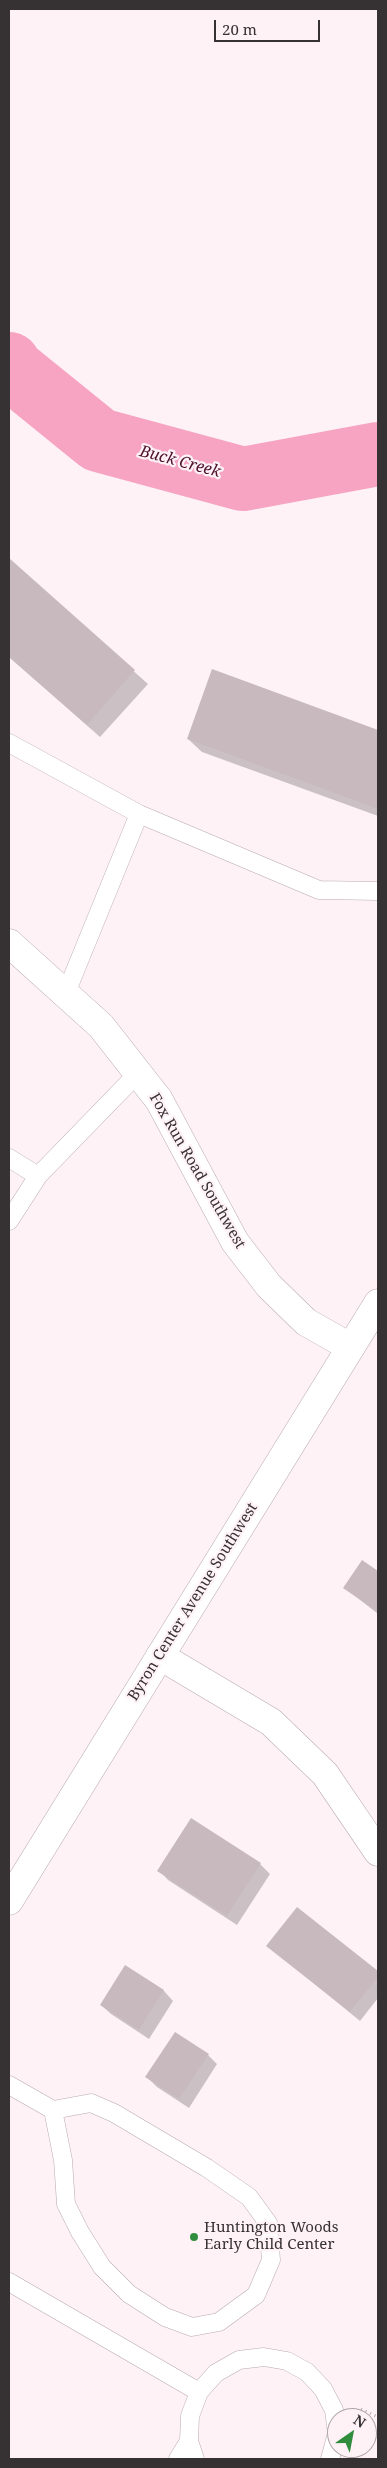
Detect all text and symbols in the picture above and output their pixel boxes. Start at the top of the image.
scale bar [217,10,323,42]
text: 20 m [222,19,257,39]
water label: Buck Creek [137,442,223,482]
street label: Fox Run Road Southwest [145,1090,249,1252]
street label: Byron Center Avenue Southwest [124,1500,262,1704]
place label: Huntington Woods Early Child Center [204,2219,339,2254]
marker: Huntington Woods Early Child Center [188,2231,200,2243]
north arrow [327,2408,377,2458]
text: N [350,2410,370,2432]

